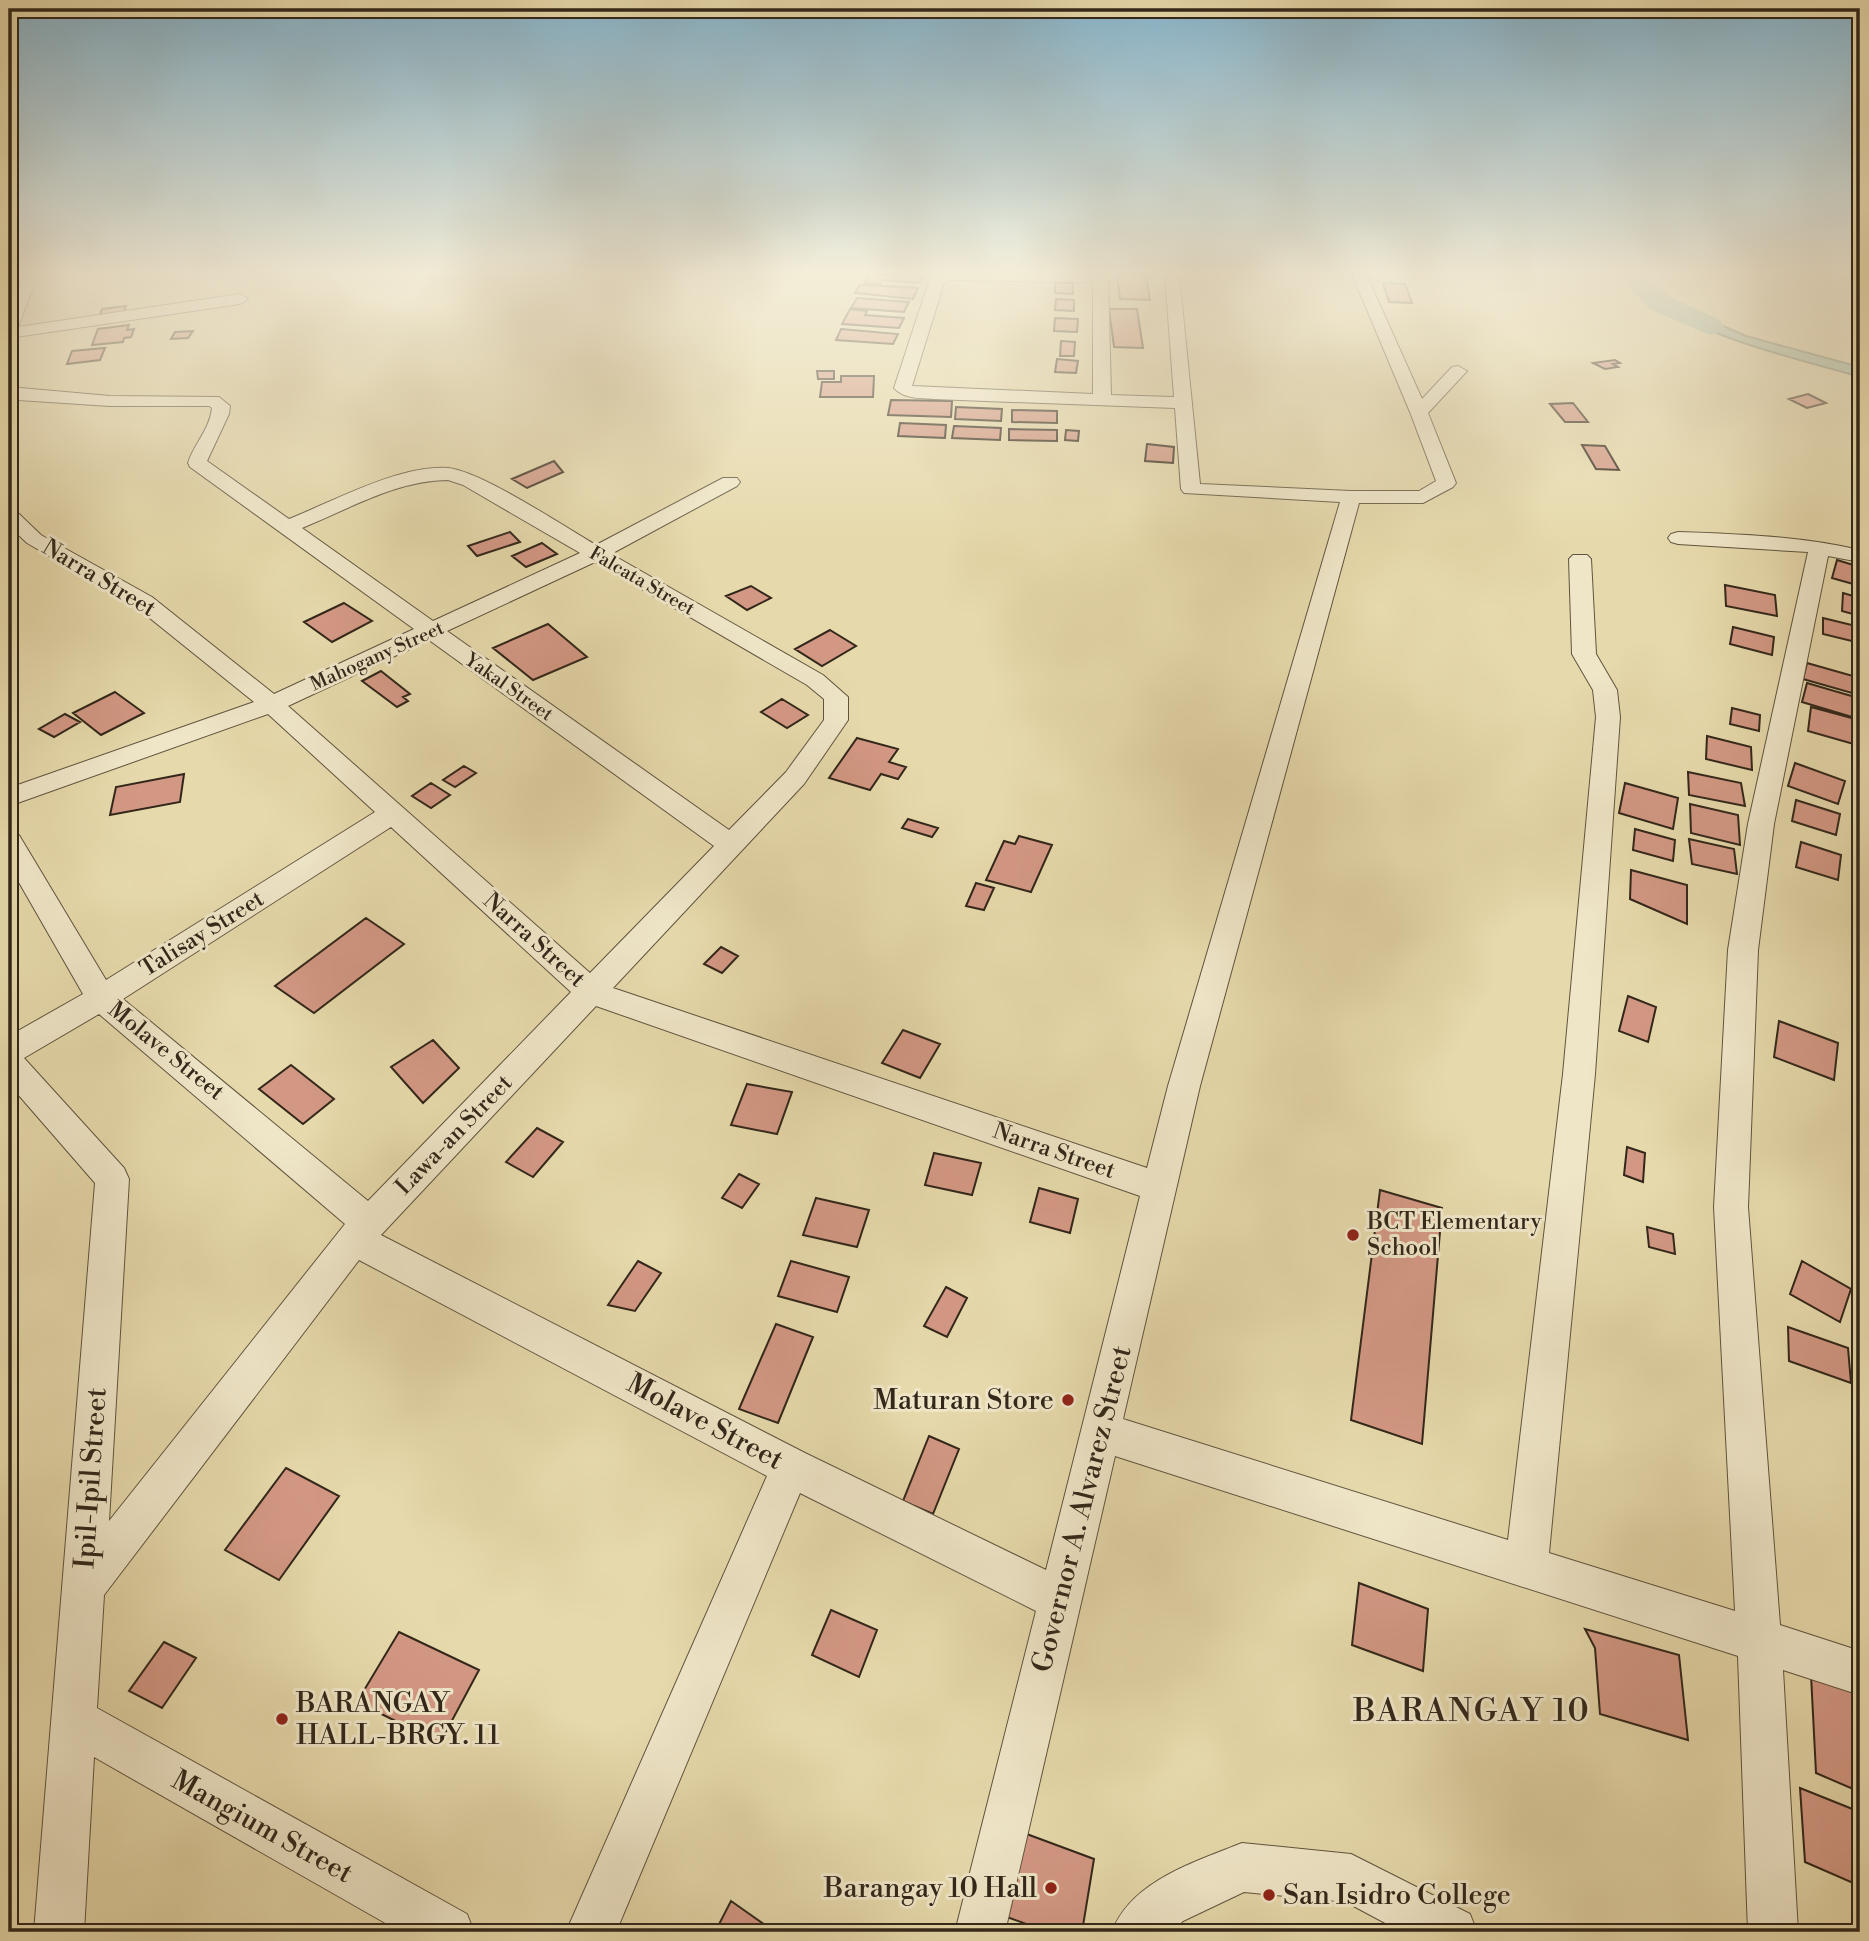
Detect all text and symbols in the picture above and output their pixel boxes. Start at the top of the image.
street label: Narra Street [37,533,161,623]
street label: Falcata Street [585,541,699,621]
street label: Mahogany Street [306,616,448,696]
street label: Yakal Street [459,647,558,726]
street label: Talisay Street [135,885,269,983]
street label: Narra Street [477,887,591,993]
street label: Molave Street [102,996,230,1106]
street label: Lawa-an Street [390,1069,518,1201]
street label: Narra Street [989,1117,1119,1185]
place label: BCT Elementary School [1366,1208,1543,1262]
marker: BCT Elementary School [1345,1227,1361,1243]
street label: Governor A. Alvarez Street [1024,1342,1140,1676]
street label: Molave Street [621,1366,789,1478]
place label: Maturan Store [873,1383,1054,1418]
street label: Ipil-Ipil Street [67,1386,115,1570]
marker: Maturan Store [1060,1392,1076,1408]
place label: BARANGAY HALL-BRGY. 11 [295,1686,500,1753]
district label: BARANGAY 10 [1352,1691,1591,1731]
marker: BARANGAY HALL-BRGY. 11 [274,1711,290,1727]
street label: Mangium Street [165,1763,359,1891]
place label: Barangay 10 Hall [823,1871,1037,1906]
place label: San Isidro College [1283,1878,1511,1913]
marker: Barangay 10 Hall [1043,1880,1059,1896]
marker: San Isidro College [1261,1887,1277,1903]

